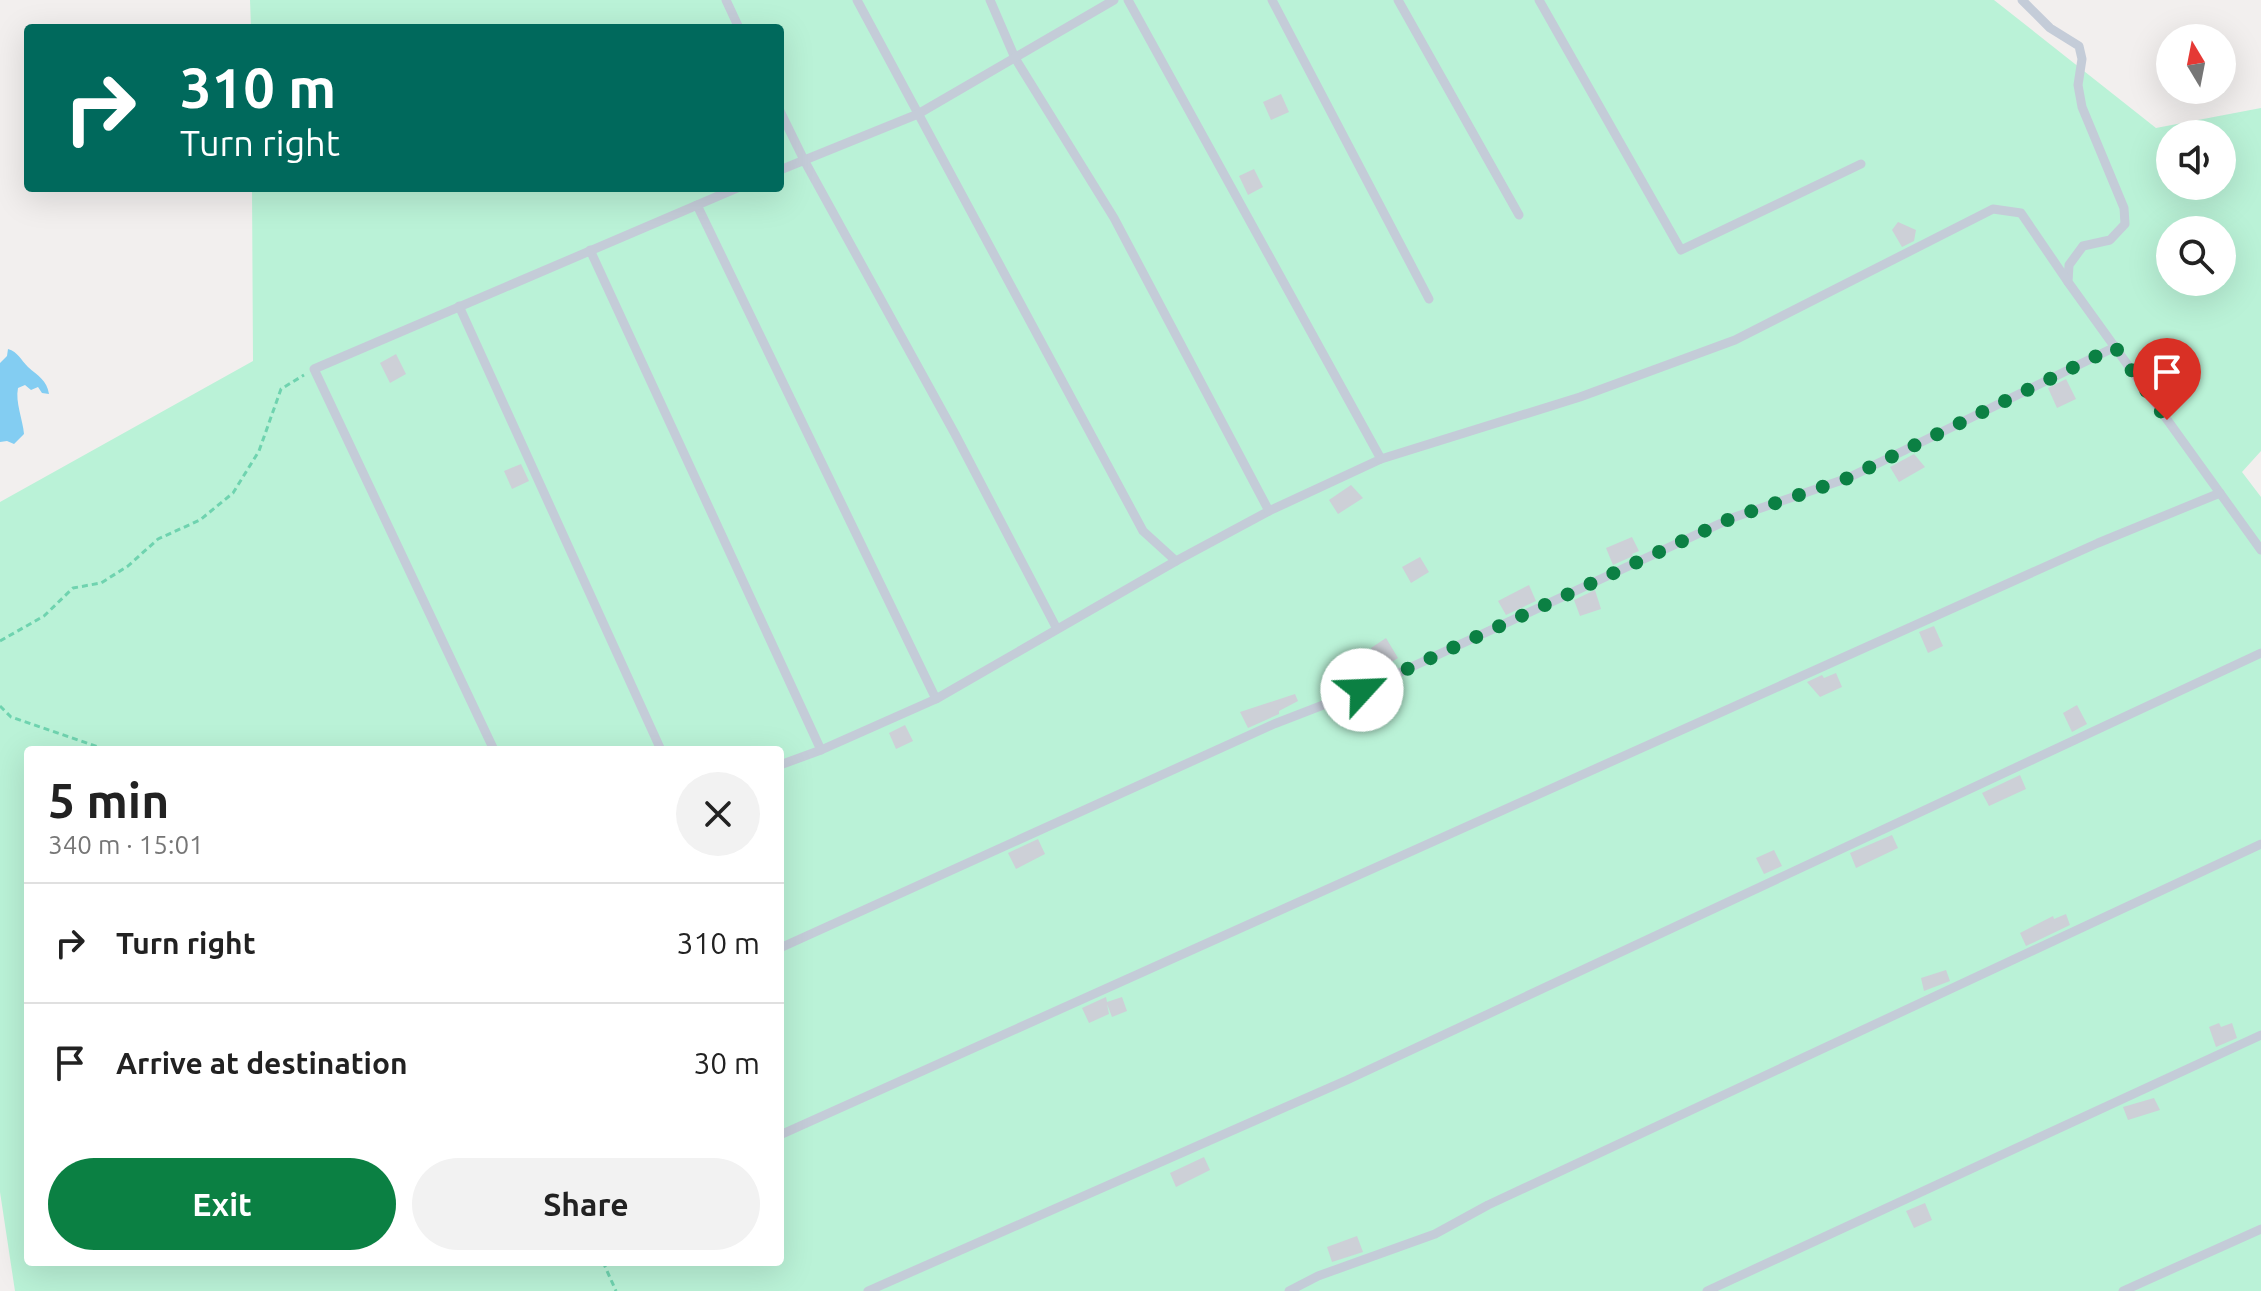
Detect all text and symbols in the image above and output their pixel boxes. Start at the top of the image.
north arrow [2156,24,2236,104]
map controls [2156,24,2236,296]
icon: right [48,56,152,160]
text: 310 m [180,56,336,119]
button: sound [2156,120,2236,200]
text: Turn right [180,122,340,163]
button: search [2156,216,2236,296]
pin [2133,338,2201,420]
icon: arrive [2145,350,2189,394]
position arrow [1320,648,1404,732]
button: close [676,772,760,856]
text: 5 min [48,773,169,827]
text: 340 m · 15:01 [48,830,204,859]
icon: right [48,921,92,965]
text: Turn right [116,926,256,960]
text: 310 m [676,926,760,960]
icon: arrive [48,1041,92,1085]
text: Arrive at destination [116,1046,408,1080]
text: 30 m [693,1046,760,1080]
button: Exit [48,1158,396,1250]
button: Share [412,1158,760,1250]

